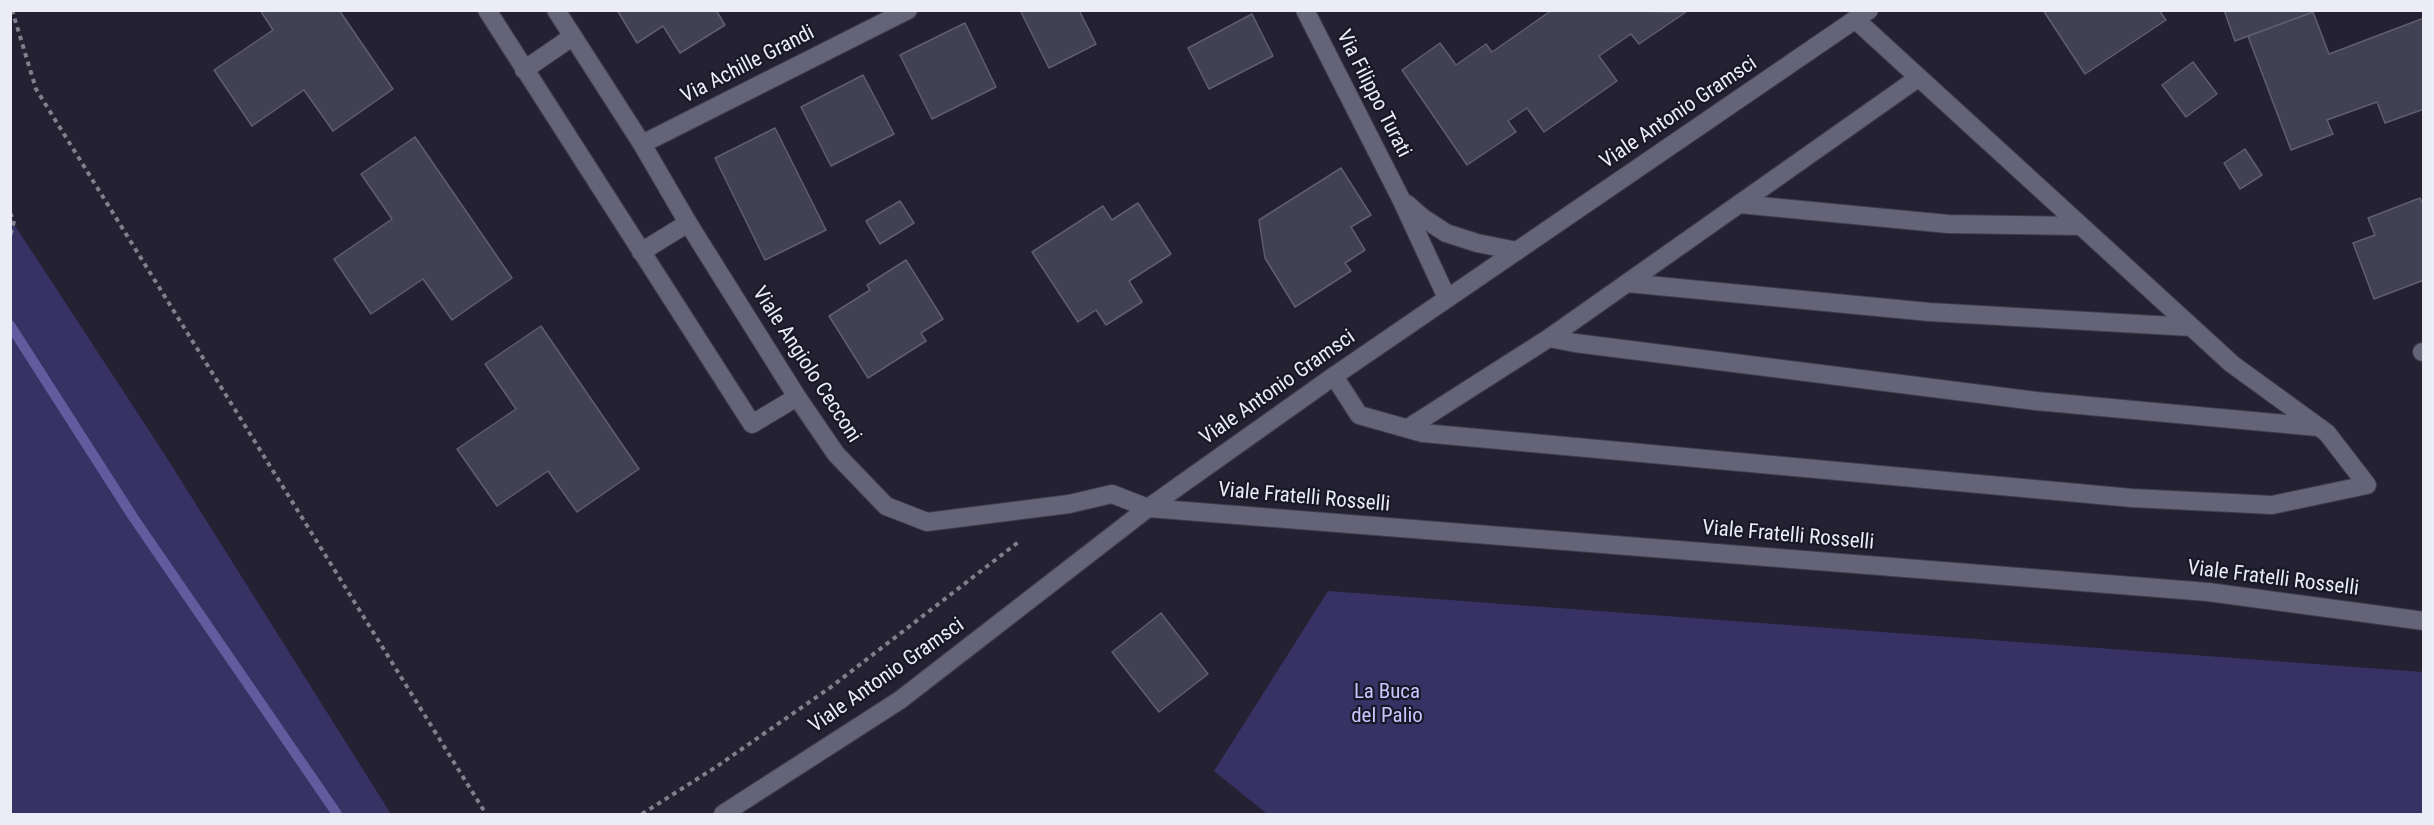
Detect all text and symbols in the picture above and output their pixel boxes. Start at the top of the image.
street label: Via Achille Grandi [677,21,819,109]
street label: Via Filippo Turati [1330,26,1416,162]
street label: Viale Antonio Gramsci [1596,51,1762,175]
street label: Viale Angiolo Cecconi [746,282,866,448]
street label: Viale Antonio Gramsci [1196,325,1360,451]
street label: Viale Fratelli Rosselli [1217,478,1391,518]
street label: Viale Fratelli Rosselli [1701,516,1875,556]
street label: Viale Fratelli Rosselli [2186,556,2360,602]
street label: Viale Antonio Gramsci [805,613,969,739]
park label: La Buca del Palio [1351,680,1423,730]

